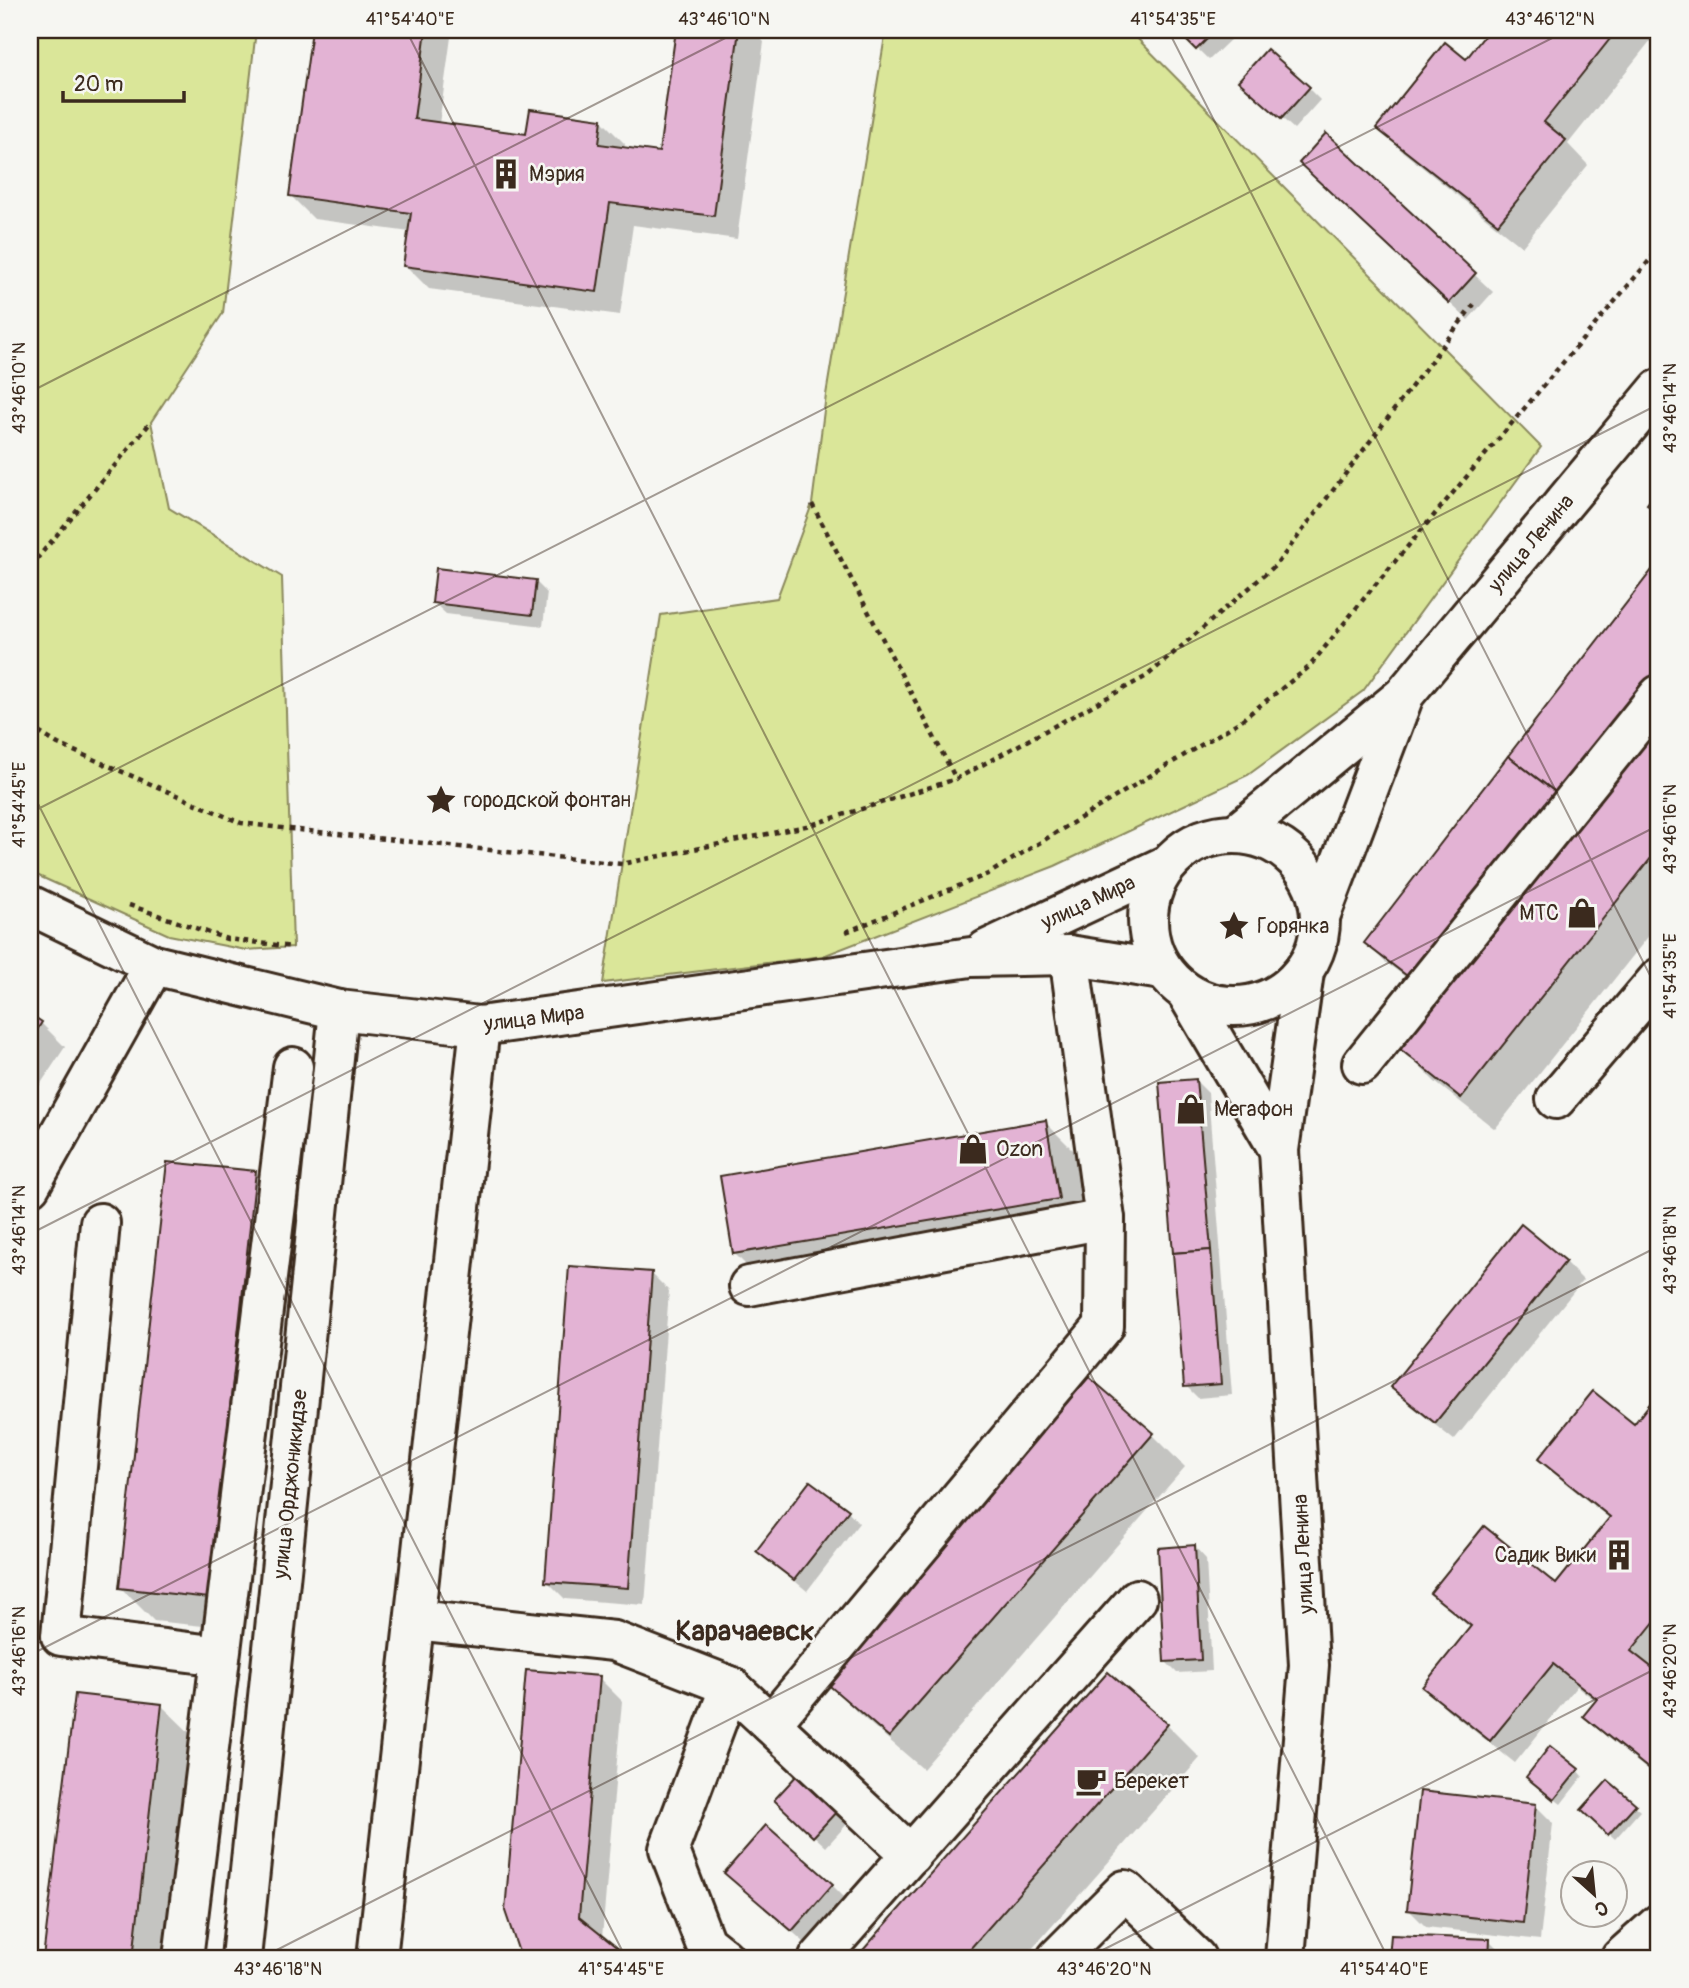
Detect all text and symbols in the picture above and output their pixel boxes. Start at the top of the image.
text: 41°54'40"E [366,8,454,31]
text: 43°46'10"N [678,8,770,31]
text: 41°54'35"E [1130,8,1216,31]
text: 43°46'12"N [1505,8,1595,31]
scale bar [63,60,184,104]
text: 20 m [74,71,123,98]
building icon: Мэрия [489,157,523,191]
place label: Мэрия [529,161,585,188]
text: 43°46'10"N [8,342,31,434]
text: 43°46'14"N [1659,363,1682,453]
street label: улица Ленина [1482,489,1580,599]
text: 41°54'45"E [8,762,31,848]
place icon: городской фонтан [424,783,458,817]
text: 43°46'16"N [1659,784,1682,874]
place label: городской фонтан [464,787,631,814]
street label: улица Мира [1036,869,1140,936]
shop icon: МТС [1565,896,1599,930]
place label: МТС [1519,900,1559,927]
place icon: Горянка [1217,909,1251,943]
place label: Горянка [1257,913,1329,940]
text: 41°54'35"E [1659,933,1682,1019]
street label: улица Мира [481,999,586,1038]
shop icon: Мегафон [1174,1092,1208,1126]
place label: Мегафон [1214,1096,1293,1123]
shop icon: Ozon [956,1132,990,1166]
place label: Ozon [996,1136,1043,1163]
text: 43°46'14"N [8,1185,31,1275]
text: 43°46'18"N [1659,1206,1682,1294]
street label: улица Орджоникидзе [267,1387,314,1581]
street label: улица Ленина [1287,1493,1320,1616]
building icon: Садик Вики [1602,1538,1636,1572]
place label: Садик Вики [1495,1542,1596,1569]
text: 43°46'16"N [8,1606,31,1696]
district label: Карачаевск [676,1614,814,1649]
text: 43°46'20"N [1659,1624,1682,1718]
cafe icon: Берекет [1074,1764,1108,1798]
place label: Берекет [1114,1768,1189,1795]
north arrow [1560,1858,1630,1928]
text: С [1590,1895,1612,1922]
text: 43°46'18"N [234,1958,322,1981]
text: 41°54'45"E [578,1958,664,1981]
text: 43°46'20"N [1057,1958,1151,1981]
text: 41°54'40"E [1340,1958,1428,1981]

